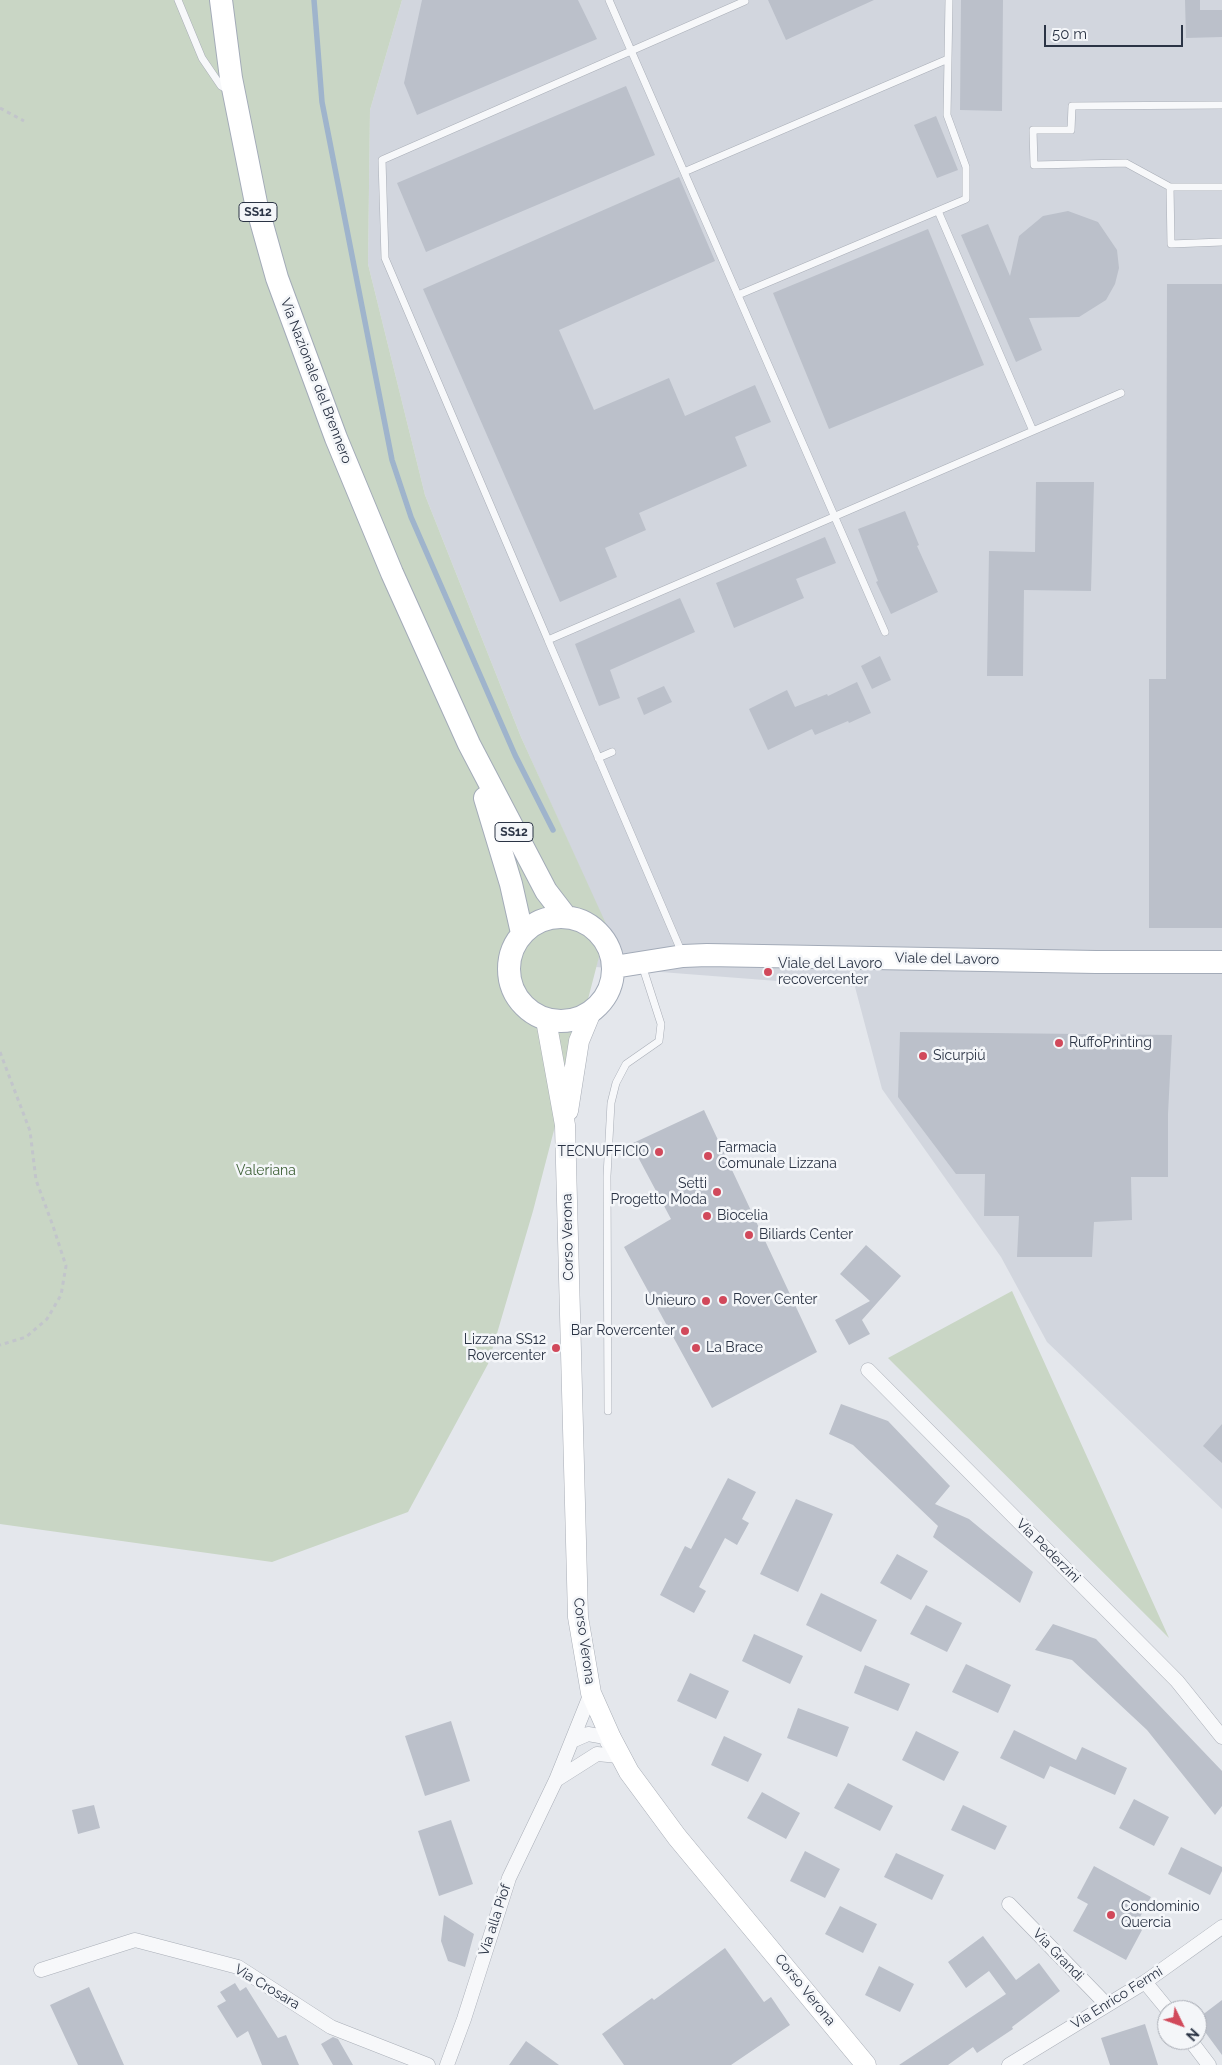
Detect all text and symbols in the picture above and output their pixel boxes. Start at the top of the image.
scale bar [1047,15,1186,47]
text: 50 m [1052,25,1087,43]
road number: SS12 [239,202,277,222]
street label: Via Nazionale del Brennero [277,296,355,466]
road number: SS12 [495,822,533,842]
street label: Viale del Lavoro [895,950,999,968]
place label: Viale del Lavoro recovercenter [778,956,882,989]
marker: Viale del Lavoro recovercenter [762,966,774,978]
place label: RuffoPrinting [1069,1035,1152,1051]
marker: RuffoPrinting [1053,1037,1065,1049]
place label: Sicurpiú [933,1048,985,1064]
marker: Sicurpiú [917,1050,929,1062]
place label: Farmacia Comunale Lizzana [718,1140,837,1172]
place label: TECNUFFICIO [558,1144,649,1160]
marker: TECNUFFICIO [653,1146,665,1158]
marker: Farmacia Comunale Lizzana [702,1150,714,1162]
park label: Valeriana [236,1163,296,1179]
place label: Setti Progetto Moda [610,1176,707,1208]
marker: Setti Progetto Moda [711,1186,723,1198]
street label: Corso Verona [559,1193,577,1281]
place label: Biocelia [717,1208,768,1224]
marker: Biocelia [701,1210,713,1222]
place label: Biliards Center [759,1227,853,1243]
marker: Biliards Center [743,1229,755,1241]
place label: Rover Center [733,1292,818,1308]
place label: Unieuro [645,1293,696,1309]
marker: Rover Center [717,1294,729,1306]
marker: Unieuro [700,1295,712,1307]
place label: Bar Rovercenter [571,1323,675,1339]
marker: Bar Rovercenter [679,1325,691,1337]
place label: Lizzana SS12 Rovercenter [464,1332,546,1364]
place label: La Brace [706,1340,763,1356]
marker: Lizzana SS12 Rovercenter [550,1342,562,1354]
marker: La Brace [690,1342,702,1354]
street label: Via Pederzini [1013,1516,1083,1586]
street label: Corso Verona [570,1597,598,1685]
street label: Via alla Piof [475,1882,515,1958]
place label: Condominio Quercia [1121,1899,1200,1931]
marker: Condominio Quercia [1105,1909,1117,1921]
street label: Via Grandi [1029,1925,1087,1985]
street label: Corso Verona [771,1951,839,2029]
street label: Via Crosara [231,1961,303,2013]
street label: Via Enrico Fermi [1068,1963,1166,2033]
north arrow [1157,2000,1207,2050]
text: N [1183,2025,1202,2044]

